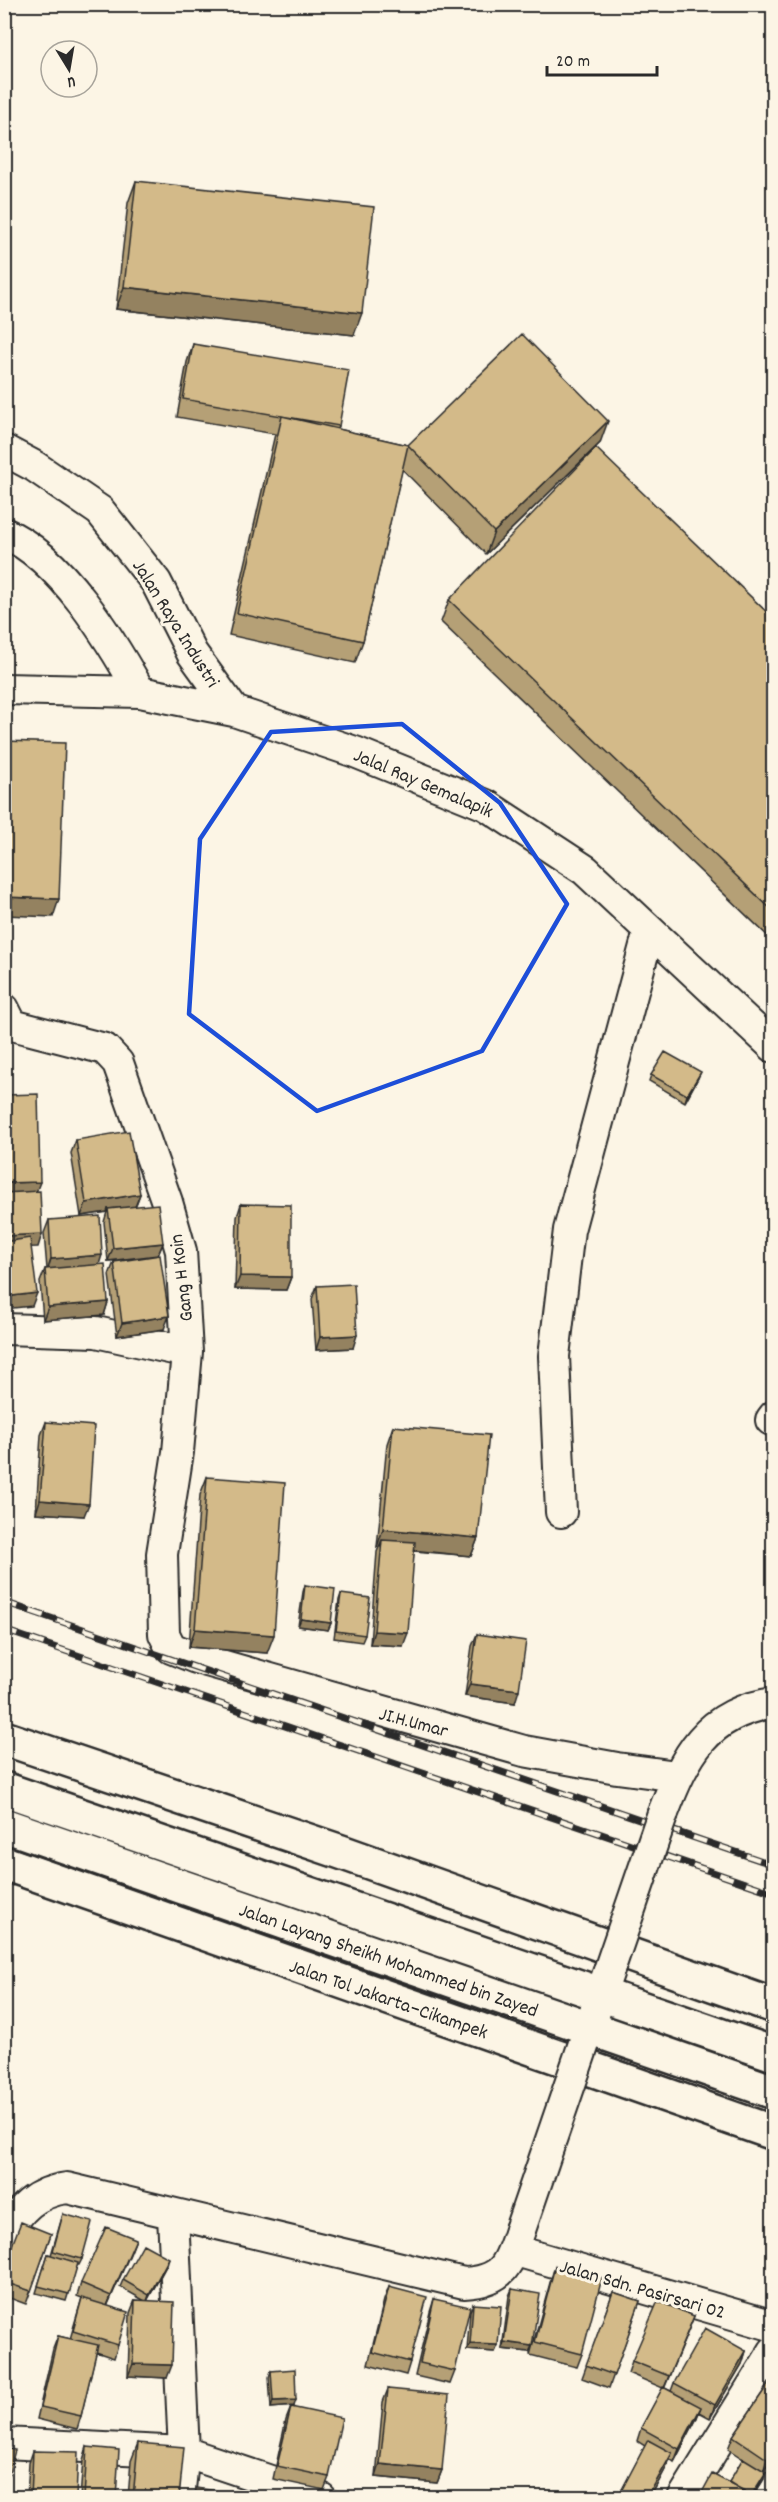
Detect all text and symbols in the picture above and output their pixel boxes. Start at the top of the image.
north arrow [39,39,99,99]
scale bar [547,39,656,77]
text: 20 m [556,50,590,75]
text: U [65,69,77,93]
street label: Jalan Raya Industri [124,555,225,694]
street label: Jalal Ray Gemalapik [349,743,497,827]
street label: Gang H Koin [164,1232,202,1323]
street label: JI.H.Umar [376,1701,451,1747]
street label: Jalan Layang Sheikh Mohammed bin Zayed [235,1897,541,2026]
street label: Jalan Tol Jakarta–Cikampek [285,1954,491,2048]
street label: Jalan Sdn. Pasirsari 02 [556,2254,728,2328]

